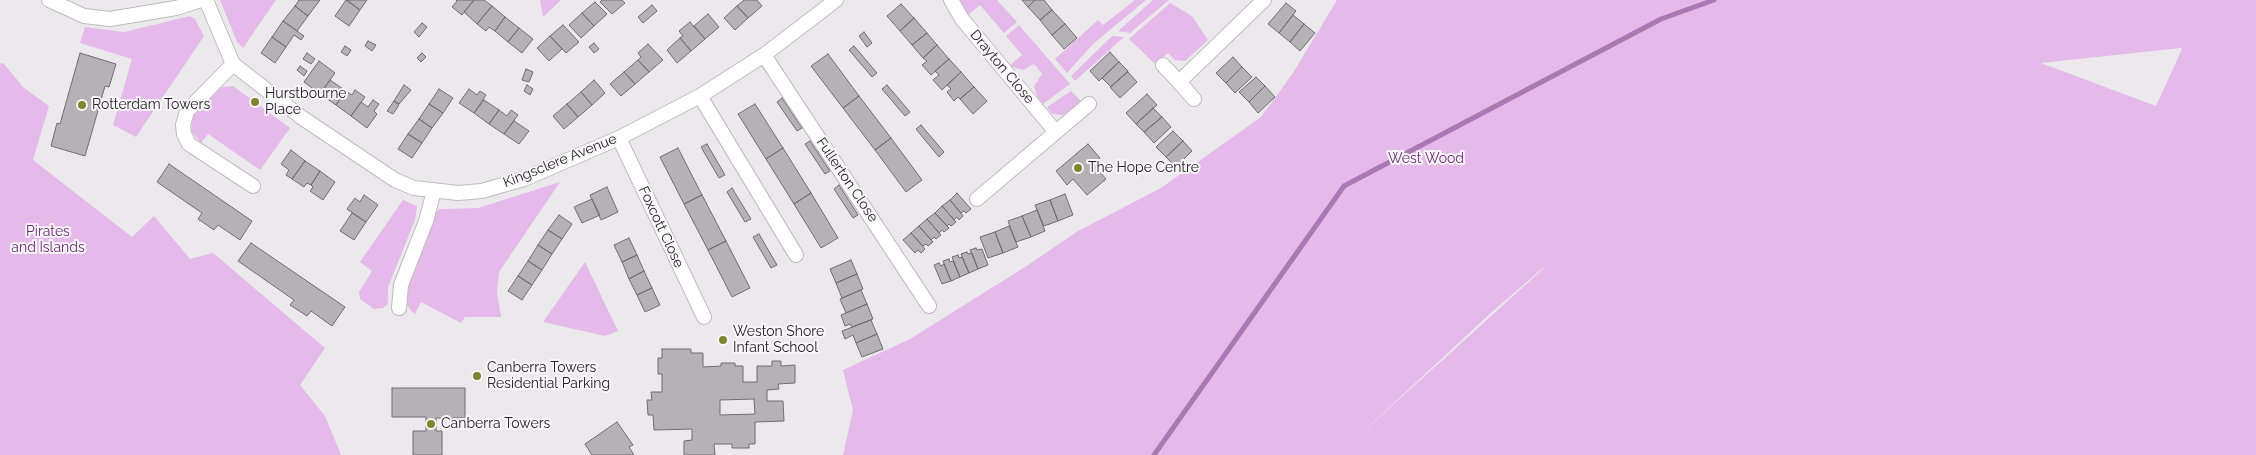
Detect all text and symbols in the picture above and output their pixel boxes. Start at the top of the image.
street label: Drayton Close [966,27,1038,107]
place label: Hurstbourne Place [265,86,347,118]
marker: Hurstbourne Place [249,96,261,108]
place label: Rotterdam Towers [92,97,210,113]
marker: Rotterdam Towers [76,99,88,111]
street label: Kingsclere Avenue [501,131,619,191]
street label: Fullerton Close [813,135,881,225]
park label: West Wood [1388,151,1464,167]
place label: The Hope Centre [1088,160,1199,176]
marker: The Hope Centre [1072,162,1084,174]
street label: Foxcott Close [635,184,687,270]
park label: Pirates and Islands [11,224,85,256]
place label: Weston Shore Infant School [733,324,824,357]
marker: Weston Shore Infant School [717,334,729,346]
place label: Canberra Towers Residential Parking [487,360,610,392]
marker: Canberra Towers Residential Parking [471,370,483,382]
place label: Canberra Towers [441,416,550,432]
marker: Canberra Towers [425,418,437,430]

